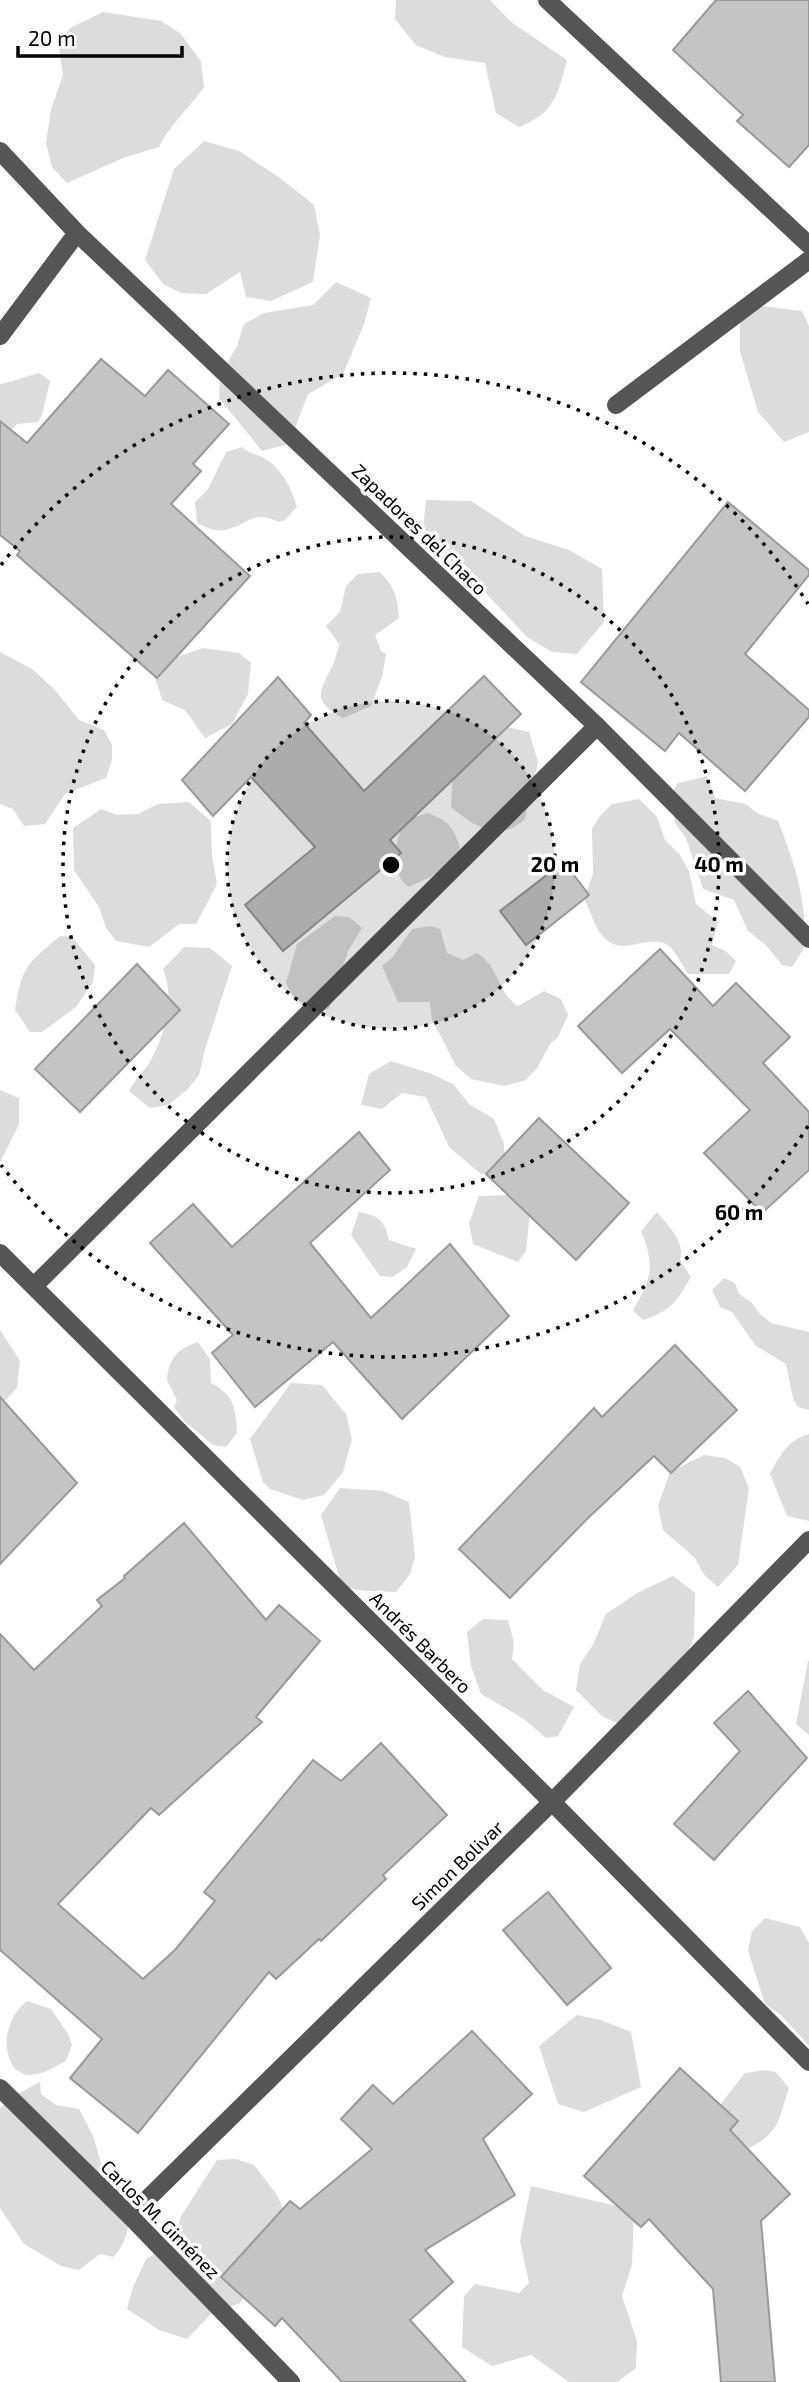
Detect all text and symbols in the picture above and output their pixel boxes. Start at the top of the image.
scale bar [18,14,182,58]
text: 20 m [28,25,76,50]
street label: Zapadores del Chaco [348,459,492,599]
text: 20 m [531,851,579,876]
text: 40 m [694,851,744,876]
centre of rings [379,853,403,877]
text: 60 m [715,1199,763,1224]
street label: Andrés Barbero [365,1586,477,1698]
street label: Simon Bolivar [406,1815,508,1915]
street label: Carlos M. Giménez [97,2155,225,2283]

